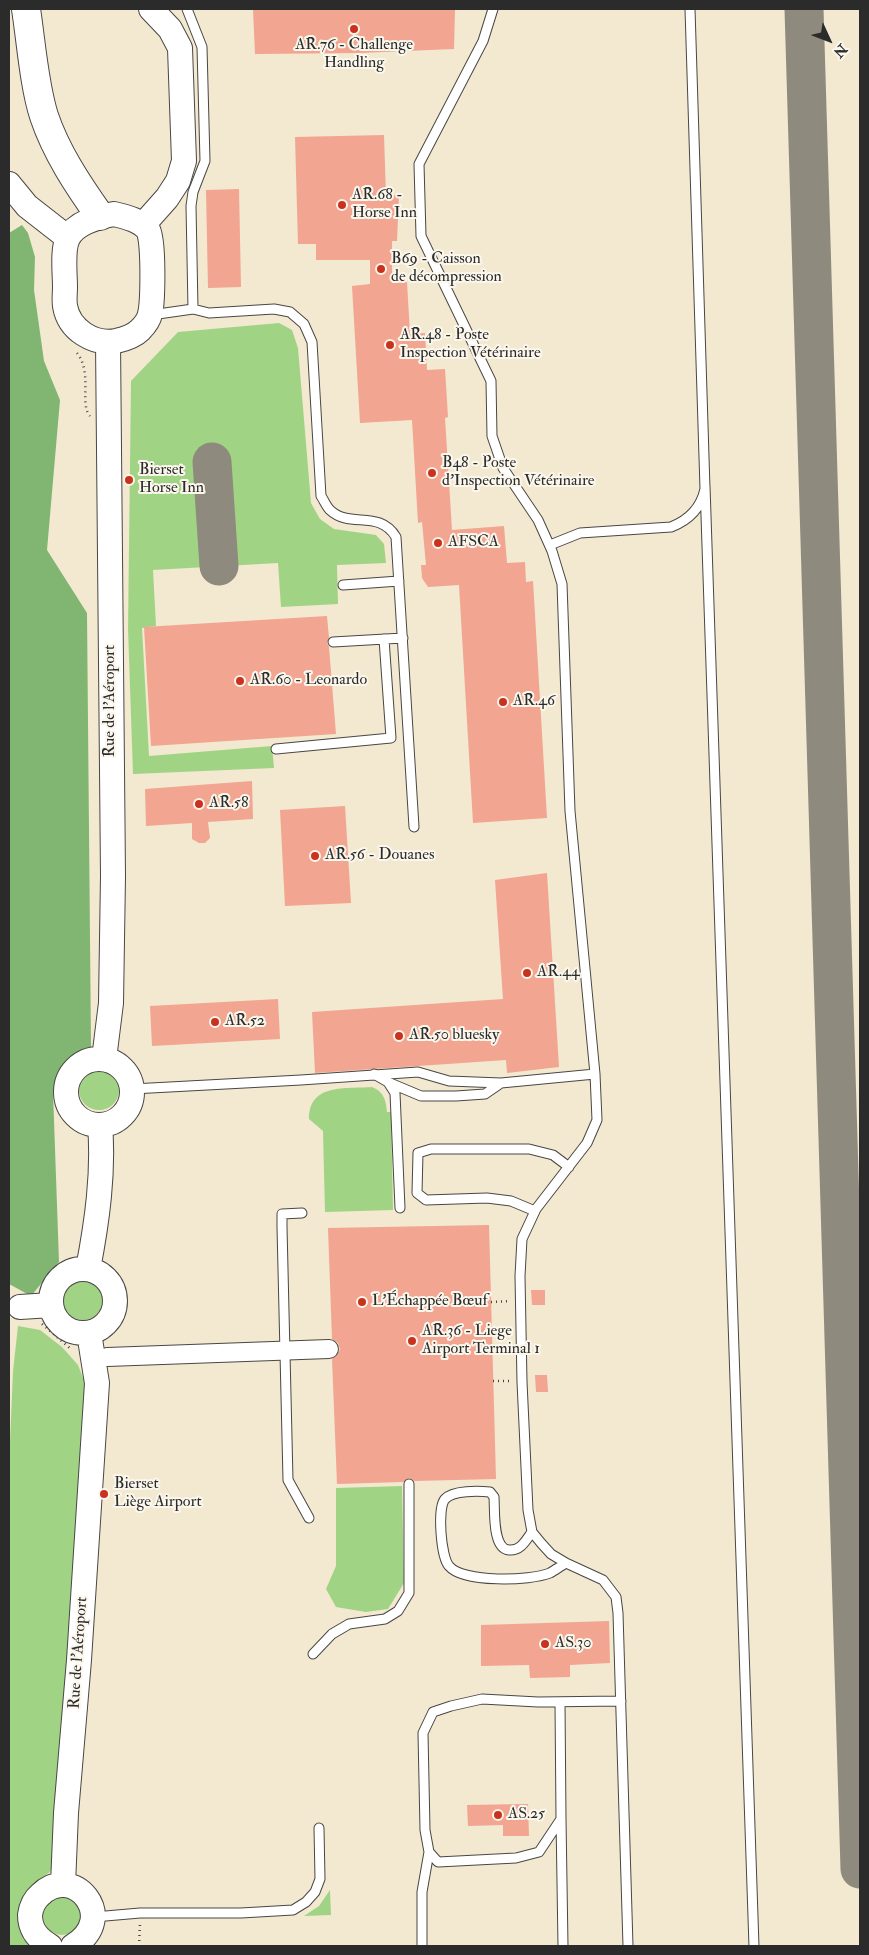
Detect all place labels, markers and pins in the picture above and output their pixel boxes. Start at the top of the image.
marker: AR.76 - Challenge Handling [348,23,360,35]
place label: AR.76 - Challenge Handling [295,36,413,74]
place label: AR.68 - Horse Inn [352,186,417,224]
marker: AR.68 - Horse Inn [336,199,348,211]
place label: B69 - Caisson de décompression [391,250,502,288]
marker: B69 - Caisson de décompression [375,263,387,275]
place label: AR.48 - Poste Inspection Vétérinaire [400,326,541,364]
marker: AR.48 - Poste Inspection Vétérinaire [384,339,396,351]
place label: B48 - Poste d'Inspection Vétérinaire [442,454,594,492]
place label: Bierset Horse Inn [139,461,204,499]
marker: B48 - Poste d'Inspection Vétérinaire [426,467,438,479]
marker: Bierset Horse Inn [123,474,135,486]
place label: AFSCA [448,533,499,553]
marker: AFSCA [432,537,444,549]
place label: AR.60 - Leonardo [250,671,367,691]
marker: AR.60 - Leonardo [234,675,246,687]
place label: AR.46 [513,692,555,712]
marker: AR.46 [497,696,509,708]
place label: AR.58 [209,794,248,814]
marker: AR.58 [193,798,205,810]
place label: AR.56 - Douanes [325,846,434,866]
marker: AR.56 - Douanes [309,850,321,862]
place label: AR.44 [537,963,580,983]
marker: AR.44 [521,967,533,979]
place label: AR.52 [225,1012,265,1032]
marker: AR.52 [209,1016,221,1028]
place label: AR.50 bluesky [409,1026,499,1046]
marker: AR.50 bluesky [393,1030,405,1042]
place label: L'Échappée Bœuf [372,1292,488,1312]
marker: L'Échappée Bœuf [356,1296,368,1308]
place label: AR.36 - Liege Airport Terminal 1 [422,1322,540,1360]
marker: AR.36 - Liege Airport Terminal 1 [406,1335,418,1347]
place label: Bierset Liège Airport [114,1475,202,1513]
marker: Bierset Liège Airport [98,1488,110,1500]
place label: AS.30 [555,1634,591,1654]
marker: AS.30 [539,1638,551,1650]
place label: AS.25 [508,1805,545,1825]
marker: AS.25 [492,1809,504,1821]

